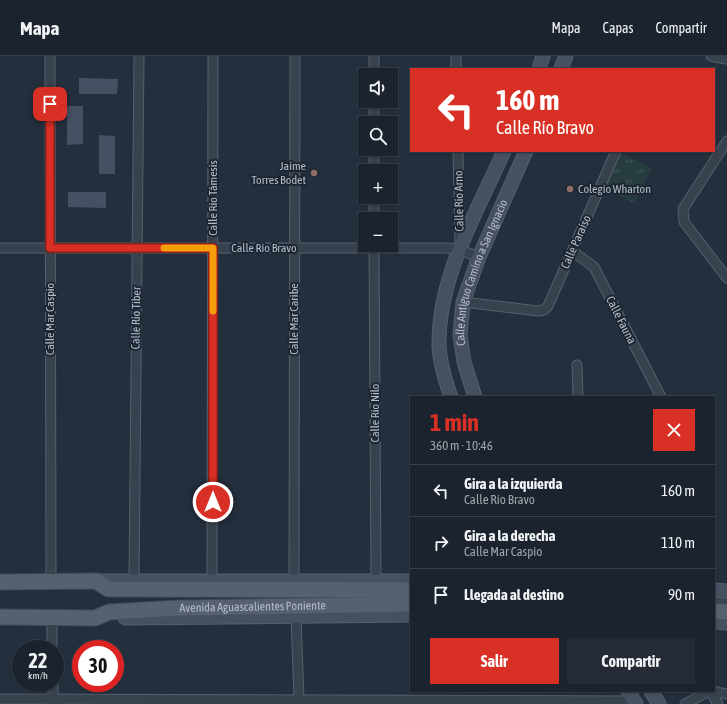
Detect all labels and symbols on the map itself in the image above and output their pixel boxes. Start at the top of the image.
pin [33,87,67,121]
place label: Jaime Torres Bodet [251,159,307,187]
street label: Calle Río Támesis [206,160,220,236]
marker: Jaime Torres Bodet [309,168,319,178]
street label: Calle Río Arno [451,170,467,232]
place label: Colegio Wharton [578,182,651,196]
marker: Colegio Wharton [565,184,575,194]
street label: Calle Antiguo Camino a San Ignacio [453,197,511,347]
street label: Calle Paraíso [558,213,594,271]
street label: Calle Río Bravo [231,241,297,255]
street label: Calle Mar Caspio [43,282,57,355]
street label: Calle Mar Caribe [287,283,301,355]
street label: Calle Río Tiber [128,286,144,350]
street label: Calle Fauna [603,294,639,346]
street label: Calle Río Nilo [368,383,382,442]
position arrow [192,481,234,523]
street label: Avenida Aguascalientes Poniente [179,598,326,615]
speed limit sign: 30 [72,640,124,692]

